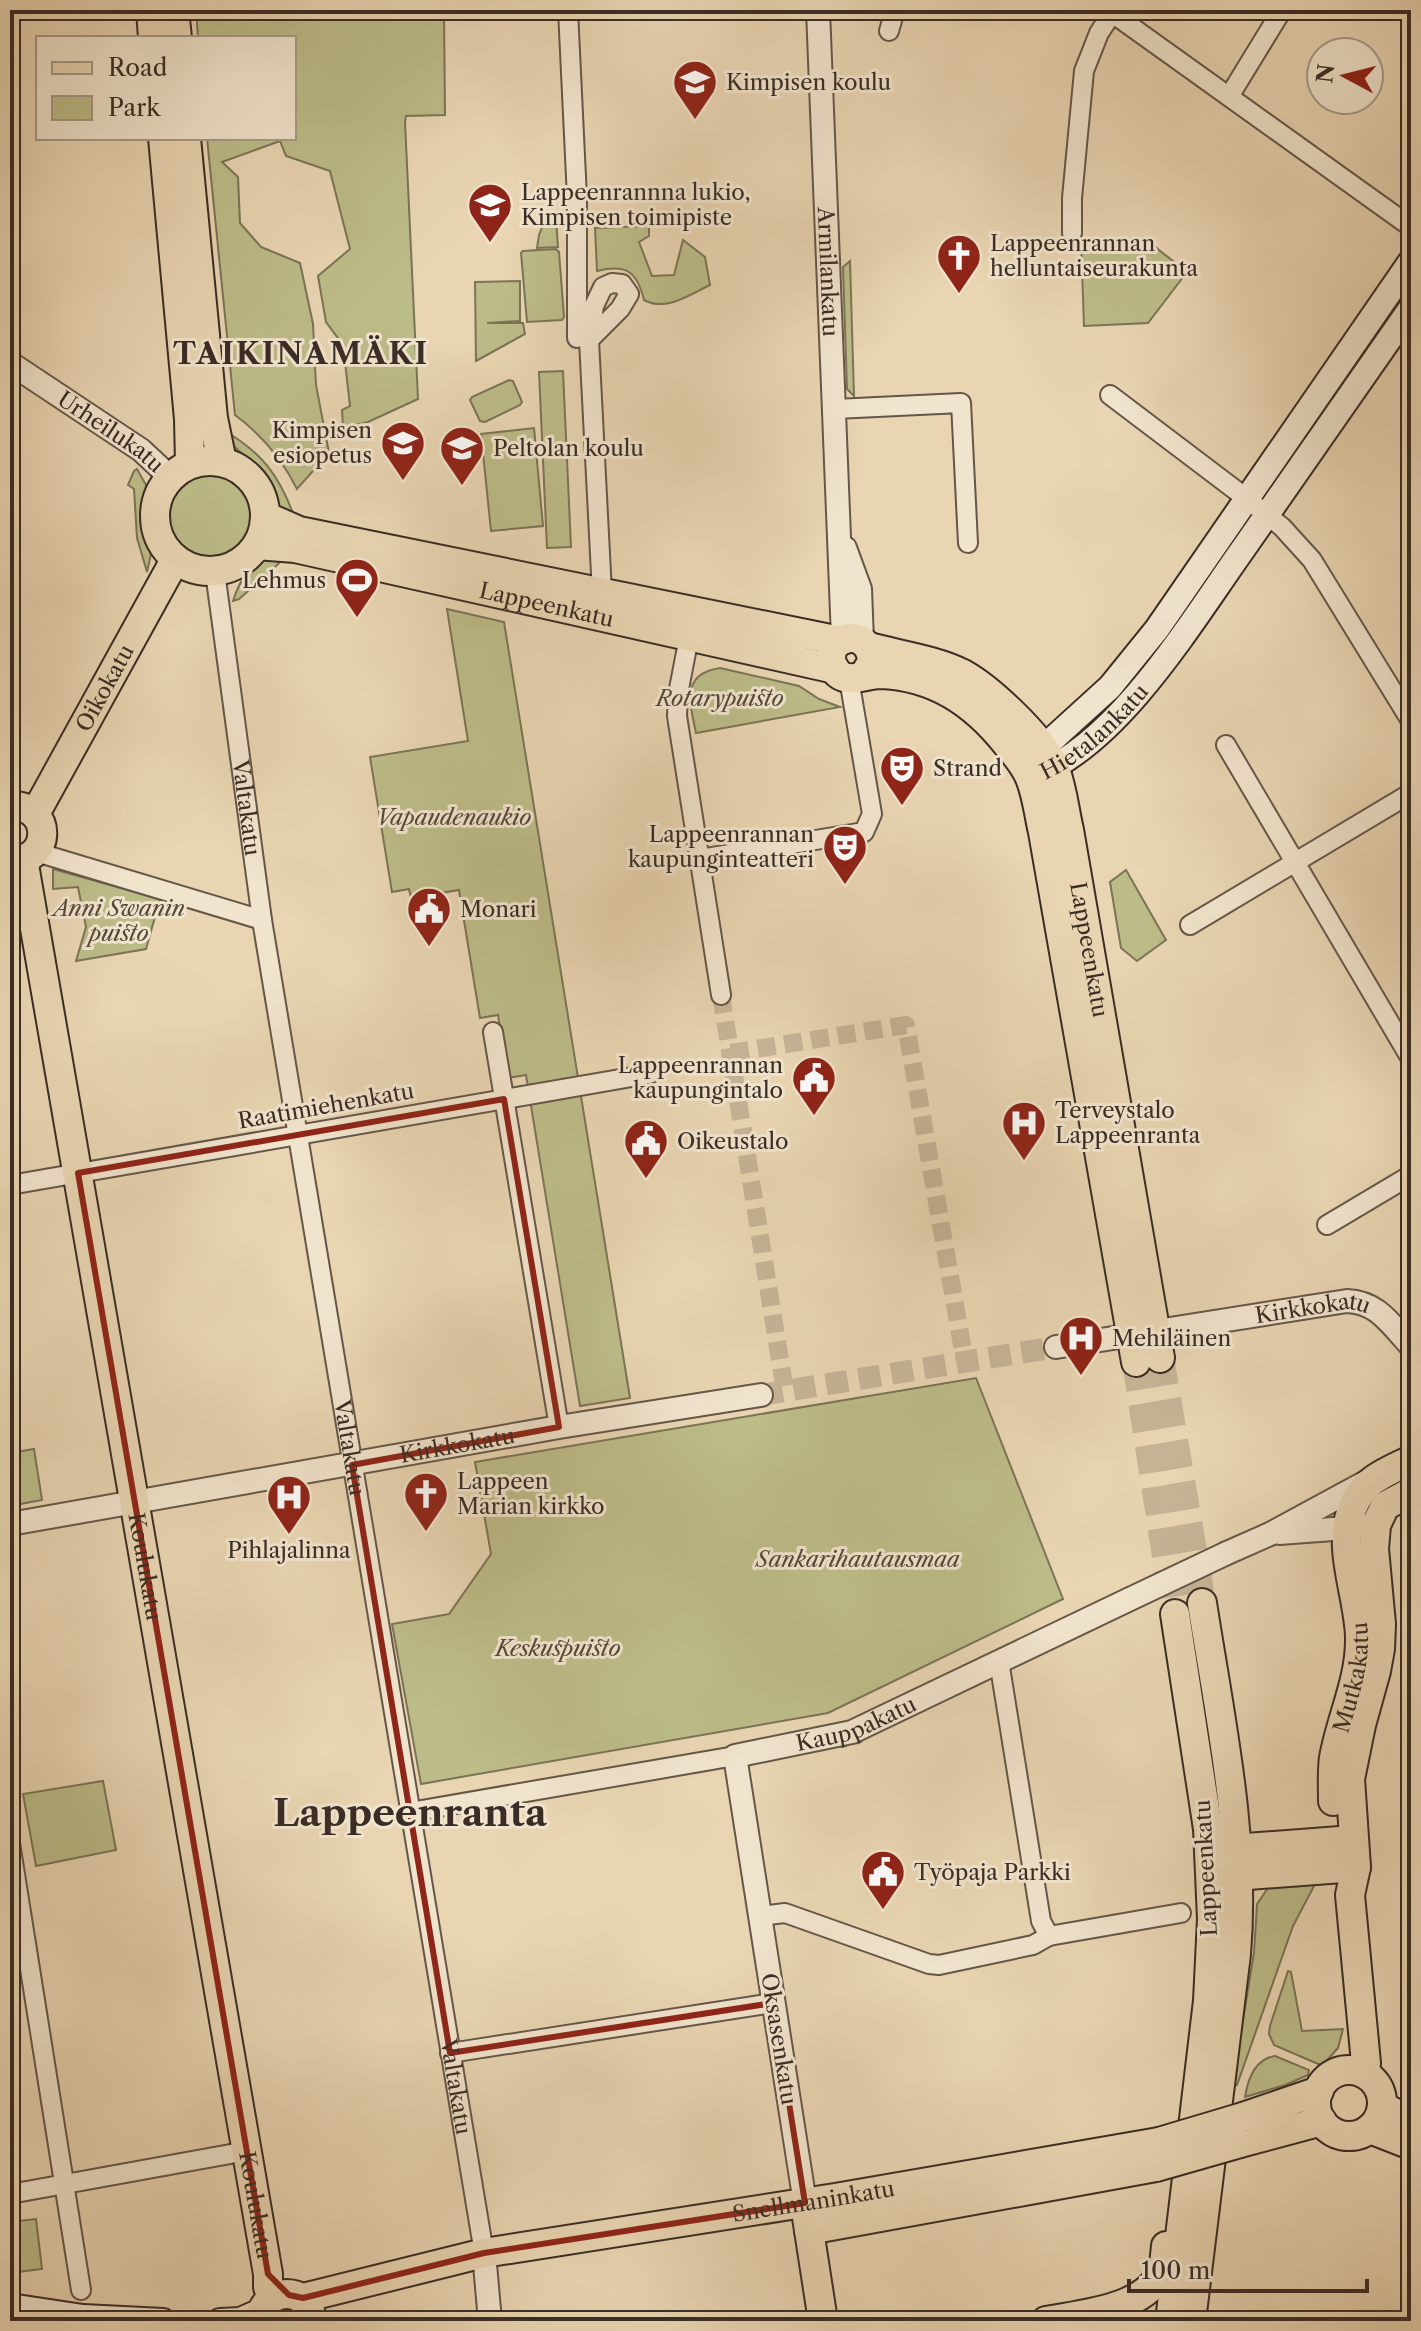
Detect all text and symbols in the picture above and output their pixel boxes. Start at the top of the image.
legend [36,36,296,140]
north arrow [1305,36,1385,116]
text: Road [108,53,168,82]
school or university icon: Kimpisen koulu [671,58,719,121]
text: N [1311,62,1340,85]
place label: Kimpisen koulu [726,69,891,96]
text: Park [108,93,161,122]
place label: Lappeenrannna lukio, Kimpisen toimipiste [521,179,751,231]
school or university icon: Lappeenrannna lukio, Kimpisen toimipiste [466,181,514,244]
street label: Armilankatu [812,205,844,337]
place label: Lappeenrannan helluntaiseurakunta [990,230,1199,282]
church icon: Lappeenrannan helluntaiseurakunta [935,232,983,295]
district label: TAIKINAMÄKI [173,335,429,372]
street label: Urheilukatu [53,385,170,478]
place label: Kimpisen esiopetus [272,417,372,469]
school or university icon: Kimpisen esiopetus [379,419,427,482]
school or university icon: Peltolan koulu [438,424,486,487]
place label: Peltolan koulu [493,435,644,462]
sports icon: Lehmus [333,556,381,619]
place label: Lehmus [242,567,326,594]
street label: Lappeenkatu [477,576,616,633]
street label: Oikokatu [70,640,139,736]
street label: Hietalankatu [1035,678,1154,785]
park label: Rotarypuisto [654,685,784,712]
theatre icon: Strand [878,744,926,807]
place label: Strand [933,755,1002,782]
street label: Valtakatu [227,757,267,858]
park label: Vapaudenaukio [377,804,531,831]
place label: Lappeenrannan kaupunginteatteri [628,821,814,873]
theatre icon: Lappeenrannan kaupunginteatteri [821,823,869,886]
street label: Lappeenkatu [1065,880,1115,1019]
public building icon: Monari [405,885,453,948]
park label: Anni Swanin puisto [50,895,185,947]
place label: Monari [460,896,537,923]
place label: Lappeenrannan kaupungintalo [618,1052,783,1104]
public building icon: Lappeenrannan kaupungintalo [790,1054,838,1117]
street label: Raatimiehenkatu [236,1077,416,1135]
place label: Terveystalo Lappeenranta [1055,1097,1201,1149]
hospital icon: Terveystalo Lappeenranta [1000,1099,1048,1162]
public building icon: Oikeustalo [622,1117,670,1180]
place label: Oikeustalo [677,1128,789,1155]
street label: Kirkkokatu [1253,1287,1374,1329]
hospital icon: Mehiläinen [1057,1314,1105,1377]
place label: Mehiläinen [1112,1325,1231,1352]
street label: Valtakatu [328,1397,371,1497]
street label: Kirkkokatu [397,1422,517,1468]
place label: Lappeen Marian kirkko [457,1468,605,1520]
church icon: Lappeen Marian kirkko [402,1470,450,1533]
hospital icon: Pihlajalinna [265,1473,313,1536]
street label: Koulukatu [123,1511,168,1622]
place label: Pihlajalinna [227,1537,351,1564]
park label: Sankarihautausmaa [754,1546,960,1573]
street label: Mutkakatu [1327,1621,1374,1736]
park label: Keskuspuisto [493,1635,621,1662]
street label: Kauppakatu [793,1690,920,1757]
district label: Lappeenranta [273,1789,548,1836]
street label: Lappeenkatu [1189,1799,1223,1937]
public building icon: Työpaja Parkki [859,1848,907,1911]
place label: Työpaja Parkki [914,1859,1071,1886]
street label: Oksasenkatu [755,1971,803,2107]
street label: Valtakatu [435,2036,478,2137]
street label: Koulukatu [233,2149,279,2261]
street label: Snellmaninkatu [730,2174,897,2227]
scale bar [1129,2243,1367,2293]
text: 100 m [1141,2256,1210,2285]

